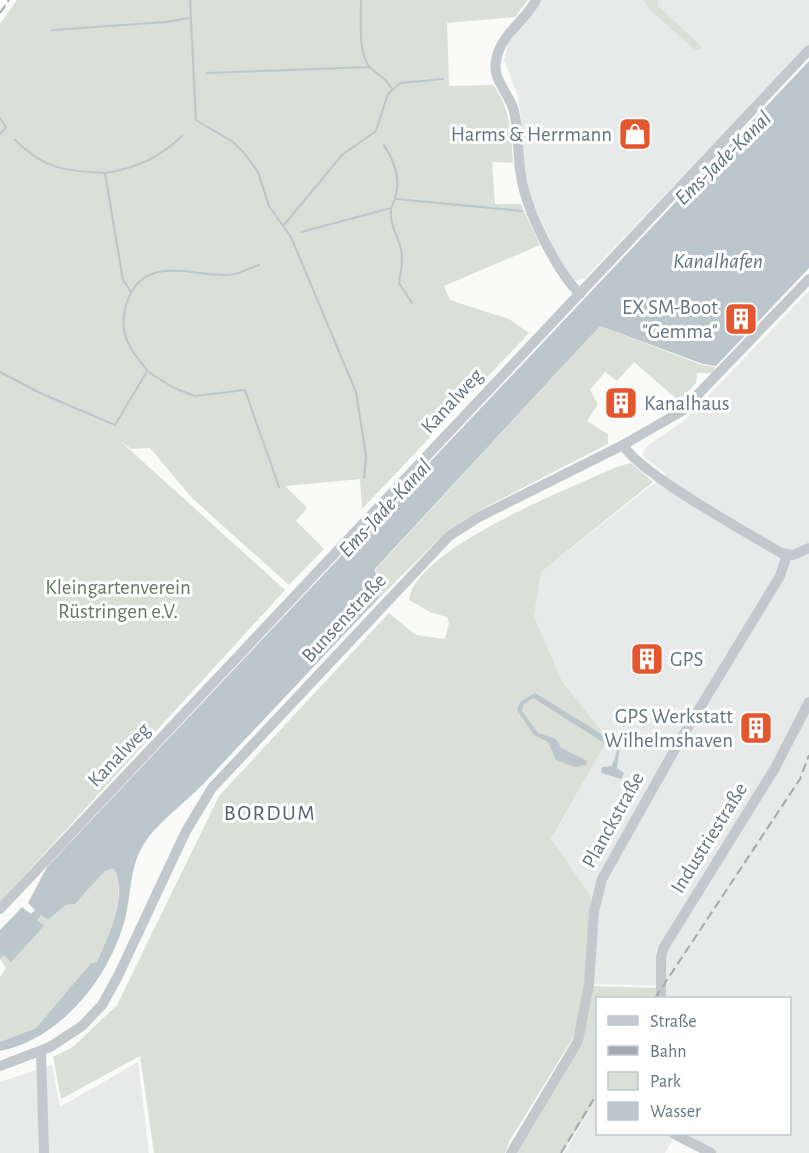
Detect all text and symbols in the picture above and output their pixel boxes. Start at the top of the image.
water label: Ems-Jade-Kanal [671,107,775,209]
shop icon: Harms & Herrmann [617,116,653,152]
place label: Harms & Herrmann [451,124,612,145]
water label: Kanalhafen [673,250,763,272]
place label: EX SM-Boot "Gemma" [622,297,718,342]
building icon: EX SM-Boot "Gemma" [723,301,759,337]
street label: Kanalweg [417,364,487,437]
building icon: Kanalhaus [603,385,639,421]
place label: Kanalhaus [644,393,730,414]
water label: Ems-Jade-Kanal [334,455,436,561]
street label: Bunsenstraße [298,570,390,666]
park label: Kleingartenverein Rüstringen e.V. [45,577,191,622]
building icon: GPS [629,641,665,677]
place label: GPS [670,649,704,670]
place label: GPS Werkstatt Wilhelmshaven [604,706,733,751]
building icon: GPS Werkstatt Wilhelmshaven [738,710,774,746]
street label: Kanalweg [84,718,155,791]
street label: Planckstraße [578,768,648,872]
street label: Industriestraße [667,779,751,897]
district label: BORDUM [224,802,316,824]
legend [596,997,791,1135]
text: Straße [650,1013,696,1031]
text: Bahn [650,1043,686,1061]
text: Park [650,1073,682,1091]
text: Wasser [650,1103,701,1121]

